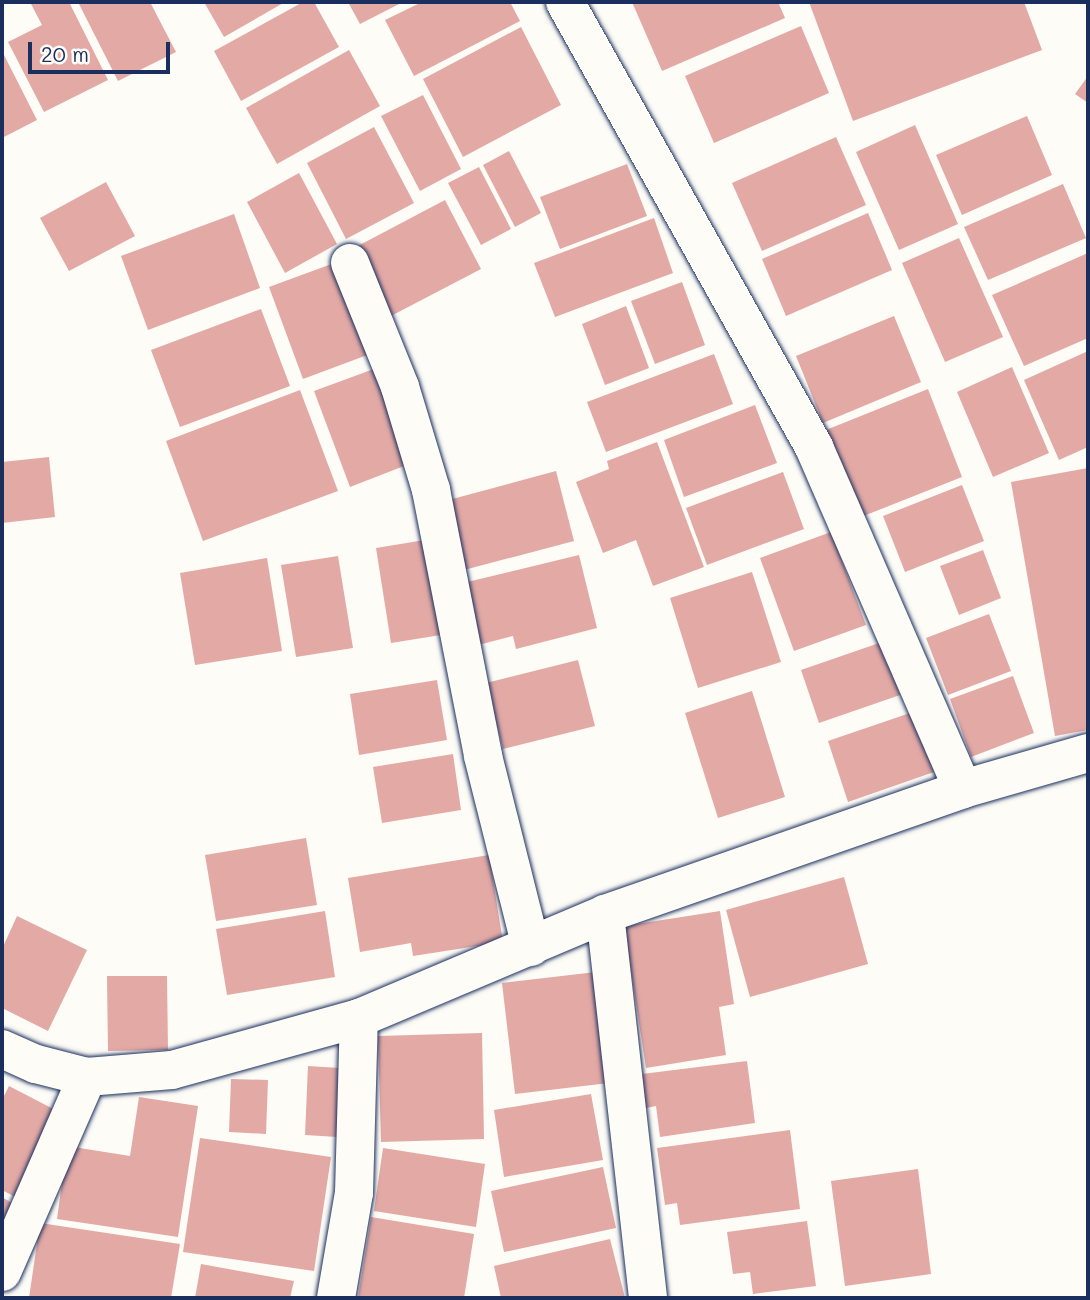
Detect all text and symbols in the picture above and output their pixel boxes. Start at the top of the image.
scale bar [32,28,173,72]
text: 20 m [41,40,89,67]

